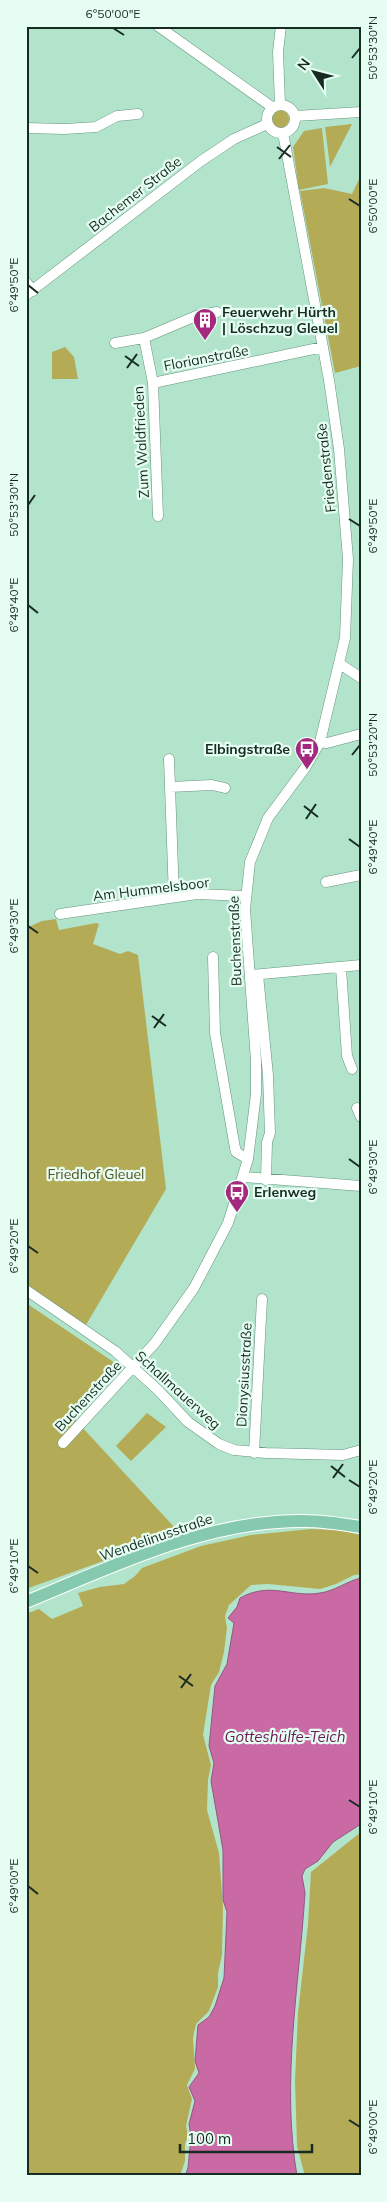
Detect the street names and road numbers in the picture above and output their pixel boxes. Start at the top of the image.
street label: Bachemer Straße [85,152,185,236]
street label: Florianstraße [162,341,250,375]
street label: Zum Waldfrieden [129,386,153,498]
street label: Friedenstraße [312,422,340,514]
street label: Am Hummelsboor [92,873,211,905]
street label: Buchenstraße [224,896,246,986]
street label: Dionysiusstraße [232,1322,256,1428]
street label: Schallmauerweg [131,1347,225,1433]
street label: Buchenstraße [51,1357,125,1435]
street label: Wendelinusstraße [97,1509,215,1565]

